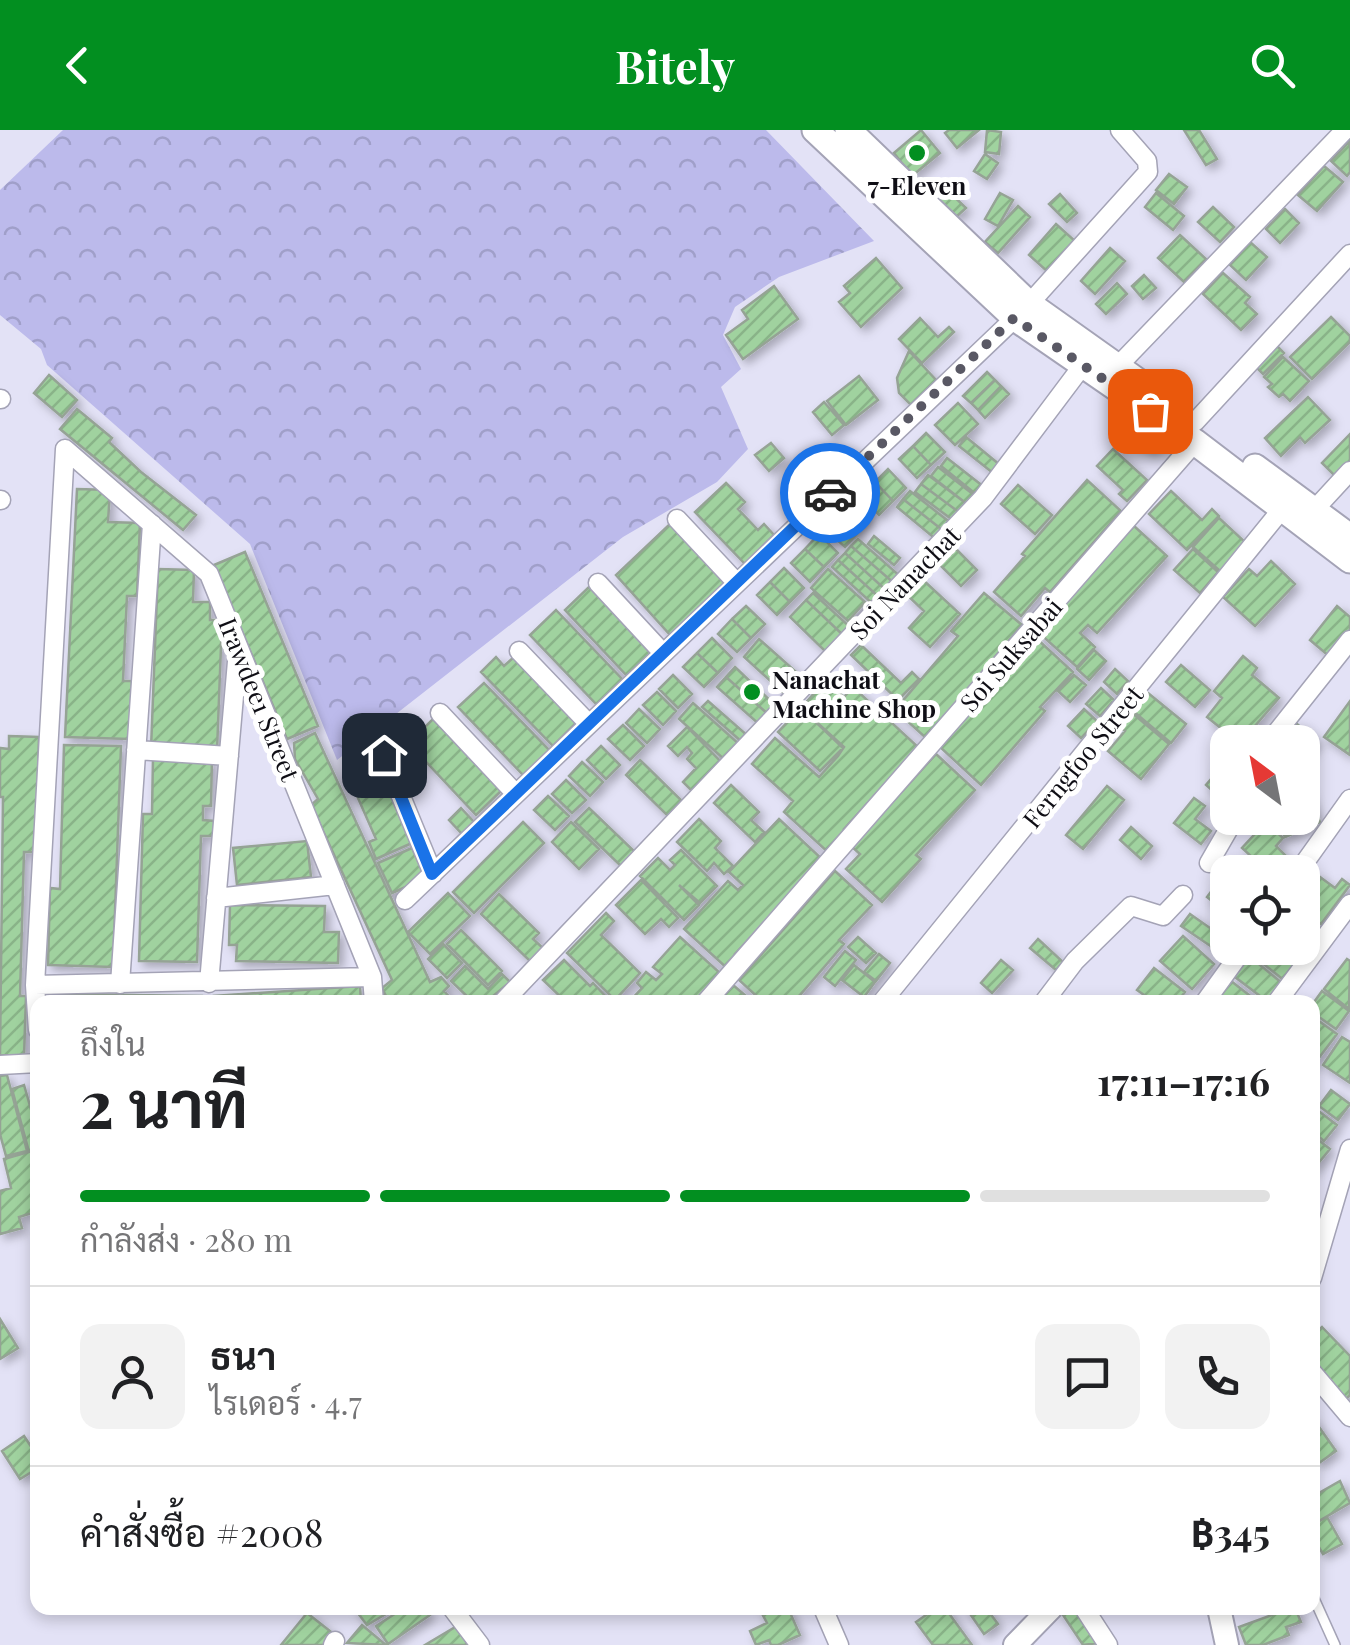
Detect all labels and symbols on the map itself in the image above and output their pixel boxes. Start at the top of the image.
marker: 7-Eleven [906,142,928,164]
place label: 7-Eleven [868,168,967,201]
pin [1108,369,1193,454]
courier [780,443,880,543]
street label: Soi Nanachat [841,517,967,646]
street label: Soi Suksabai [952,590,1068,718]
street label: Irawdee1 Street [212,612,308,787]
place label: Nanachat Machine Shop [772,662,936,724]
street label: Ferngfoo Street [1014,677,1150,834]
marker: Nanachat Machine Shop [741,681,763,703]
pin [342,713,427,798]
north arrow [1210,725,1320,835]

